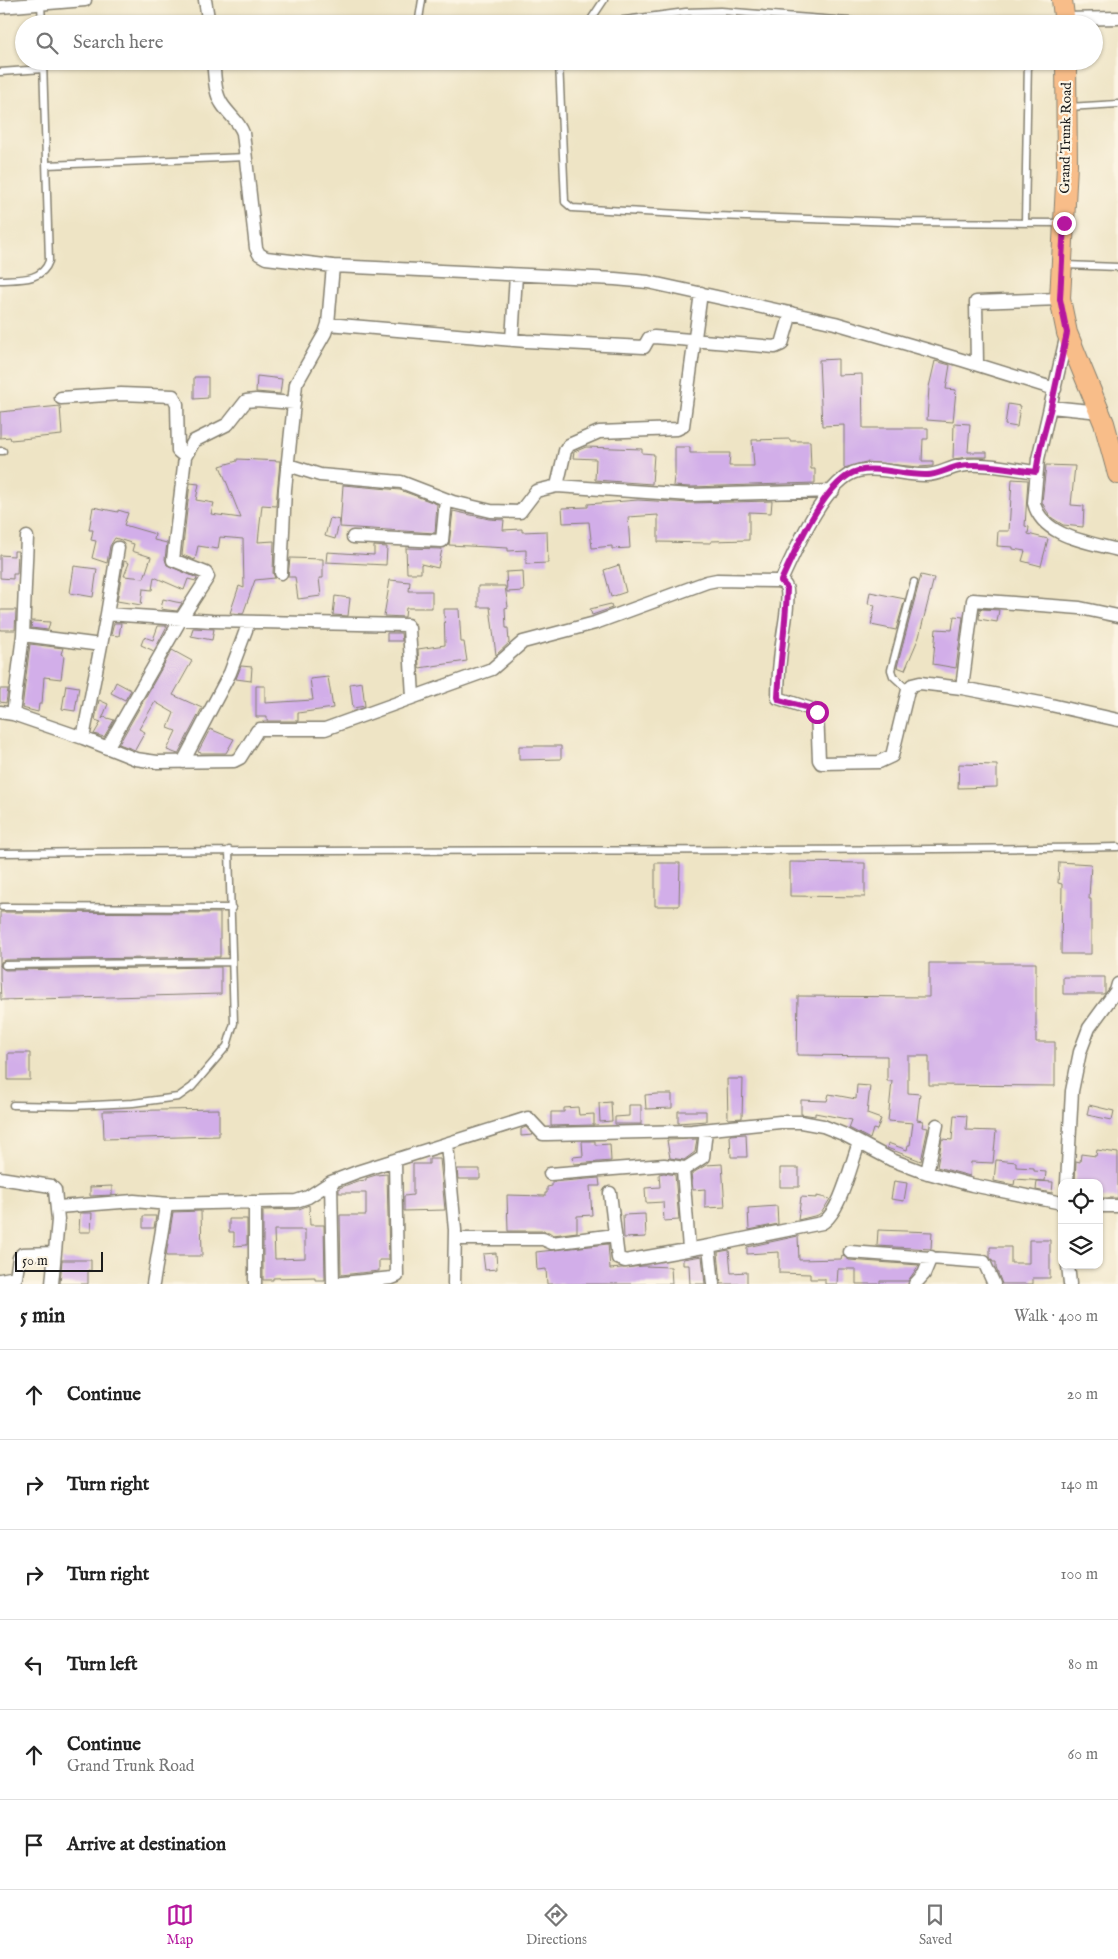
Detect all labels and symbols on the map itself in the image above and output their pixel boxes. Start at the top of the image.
street label: Grand Trunk Road [1056,82,1076,194]
route end [1053,212,1076,235]
route start [806,701,829,724]
scale bar [15,1249,102,1272]

